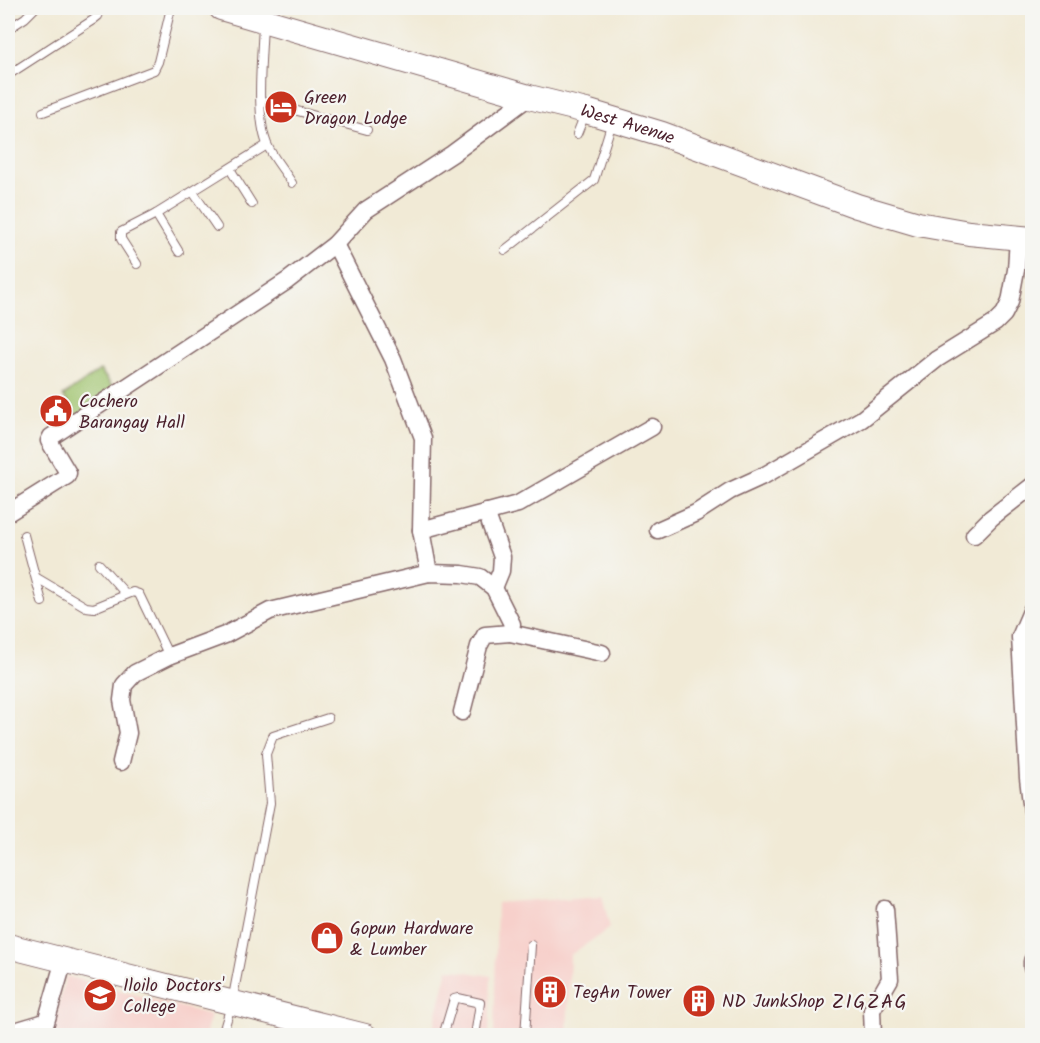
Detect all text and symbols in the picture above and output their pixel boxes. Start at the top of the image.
place label: Green Dragon Lodge [304,84,407,134]
hotel icon: Green Dragon Lodge [263,89,299,125]
street label: West Avenue [577,97,679,153]
place label: Cochero Barangay Hall [79,388,185,438]
public building icon: Cochero Barangay Hall [38,393,74,429]
place label: Gopun Hardware & Lumber [350,915,473,965]
shop icon: Gopun Hardware & Lumber [309,920,345,956]
place label: Iloilo Doctors' College [123,972,225,1022]
building icon: TegAn Tower [532,974,568,1010]
school or university icon: Iloilo Doctors' College [82,977,118,1013]
place label: TegAn Tower [573,979,672,1008]
building icon: ND JunkShop [681,983,717,1019]
district label: ZIGZAG [832,987,908,1019]
place label: ND JunkShop [722,988,824,1017]

